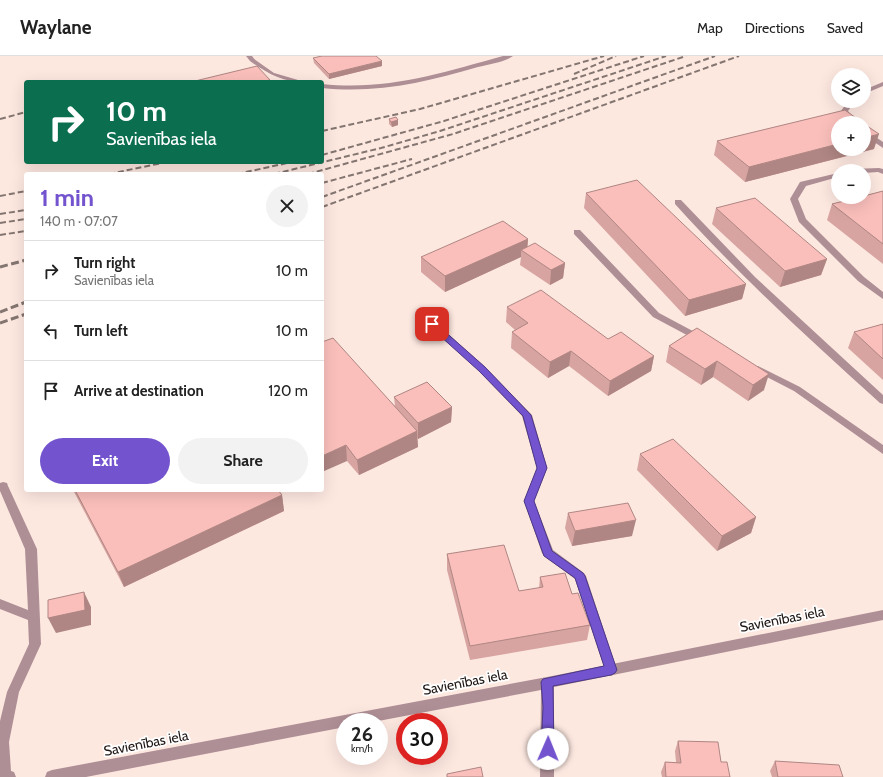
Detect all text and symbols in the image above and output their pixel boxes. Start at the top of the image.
text: Waylane [20,16,92,39]
text: Map [697,19,723,37]
text: Directions [745,19,805,37]
text: Saved [827,19,863,37]
map controls [831,68,871,204]
button: layers [831,68,871,108]
text: 10 m [106,94,167,128]
icon: right [40,96,92,148]
button: + [831,116,871,156]
text: Savienības iela [106,128,217,150]
button: − [831,164,871,204]
text: 1 min [40,183,94,212]
button: close [266,185,308,227]
text: 140 m · 07:07 [40,213,118,229]
text: Turn right [74,254,135,272]
icon: right [40,260,62,282]
text: 10 m [276,262,308,280]
text: Savienības iela [74,272,154,288]
pin [415,307,449,341]
icon: arrive [421,313,443,335]
icon: left [40,320,62,342]
text: Turn left [74,322,128,340]
text: 10 m [276,322,308,340]
icon: arrive [40,380,62,402]
text: Arrive at destination [74,382,204,400]
text: 120 m [268,382,308,400]
button: Exit [40,438,170,484]
button: Share [178,438,308,484]
street label: Savienības iela [738,602,826,636]
street label: Savienības iela [421,665,509,699]
speed limit sign: 30 [396,713,448,765]
text: 26 [351,722,373,746]
street label: Savienības iela [102,726,190,760]
position arrow [527,728,569,770]
text: km/h [351,742,373,755]

